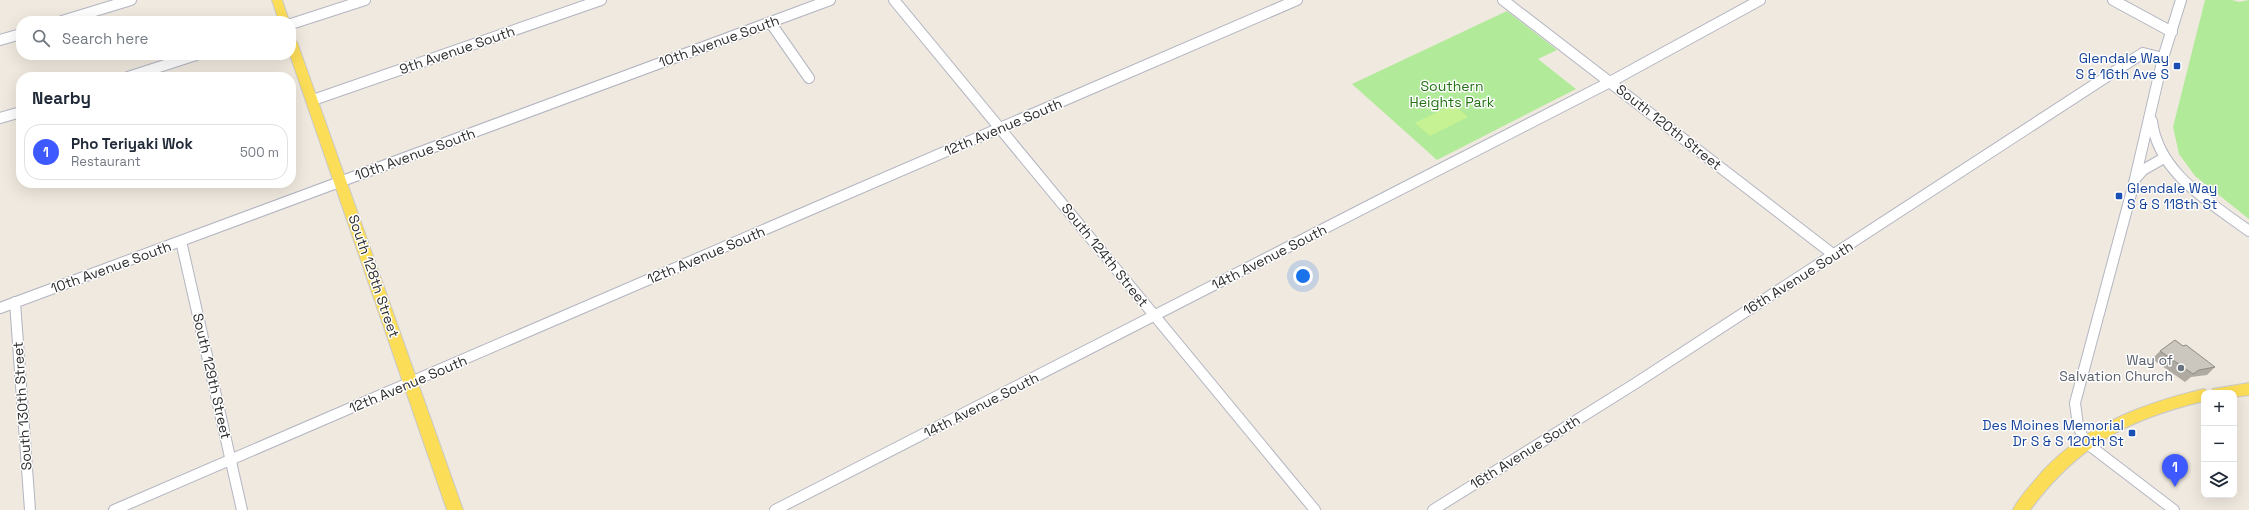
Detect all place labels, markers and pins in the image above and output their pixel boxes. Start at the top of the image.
place label: Glendale Way S & 16th Ave S [2076,49,2169,83]
marker: Glendale Way S & 16th Ave S [2172,61,2182,71]
place label: Glendale Way S & S 118th St [2127,179,2217,213]
marker: Glendale Way S & S 118th St [2114,191,2124,201]
place label: Way of Salvation Church [2059,351,2173,385]
marker: Way of Salvation Church [2176,363,2186,373]
place label: Des Moines Memorial Dr S & S 120th St [1982,416,2124,450]
marker: Des Moines Memorial Dr S & S 120th St [2127,428,2137,438]
pin: 1 [2162,454,2188,487]

